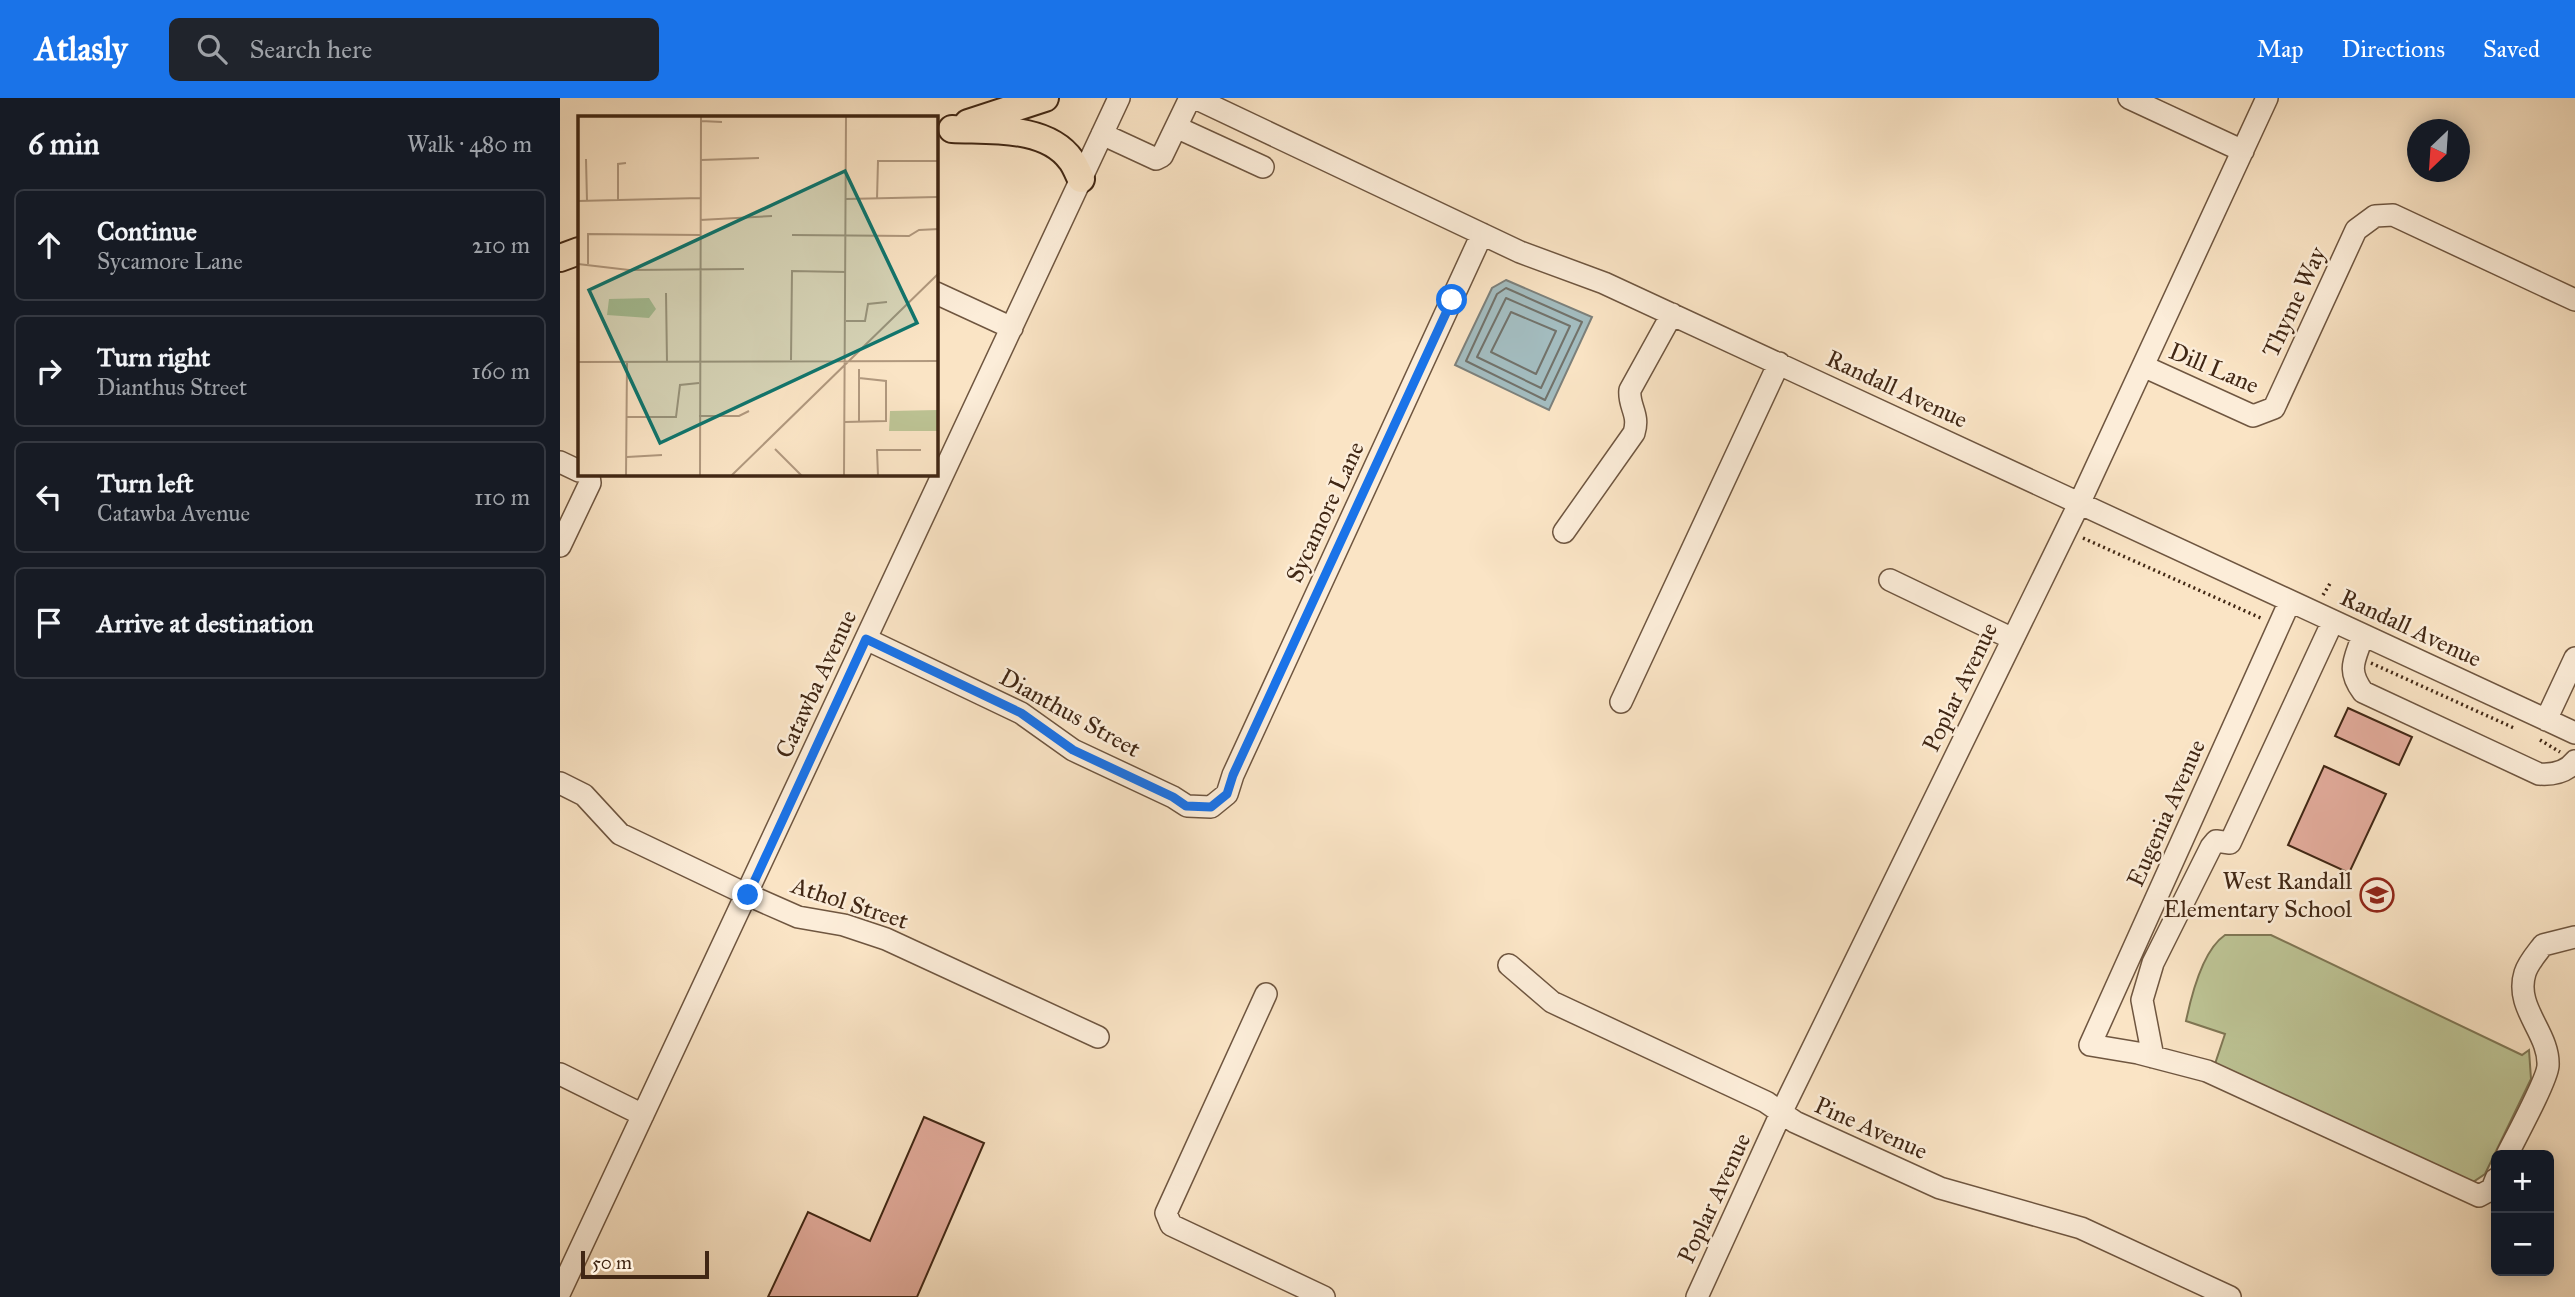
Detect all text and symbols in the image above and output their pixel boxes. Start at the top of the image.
search box [169,18,659,81]
text: Atlasly [35,29,127,69]
icon: search [193,30,231,68]
text: Search here [249,33,372,65]
text: Map [2257,34,2304,64]
text: Directions [2342,34,2445,64]
text: Saved [2483,34,2540,64]
inset map [578,116,938,476]
north arrow [2407,119,2470,182]
text: 6 min [28,126,100,162]
text: Walk · 480 m [407,130,532,158]
text: Continue [97,215,197,247]
icon: ahead [30,226,68,264]
text: 210 m [472,231,530,259]
street label: Thyme Way [2255,241,2333,362]
text: Sycamore Lane [97,247,243,275]
route start [1436,284,1467,315]
street label: Dill Lane [2165,336,2263,400]
text: Turn right [97,341,210,373]
street label: Randall Avenue [1822,343,1972,435]
icon: right [30,352,68,390]
text: 160 m [472,357,530,385]
text: Dianthus Street [97,373,247,401]
street label: Sycamore Lane [1279,437,1371,587]
text: Turn left [97,467,193,499]
icon: left [30,478,68,516]
text: 110 m [474,483,530,511]
text: Catawba Avenue [97,499,250,527]
street label: Randall Avenue [2336,582,2486,674]
icon: arrive [30,604,68,642]
street label: Catawba Avenue [769,605,863,763]
text: Arrive at destination [97,607,314,639]
street label: Poplar Avenue [1916,617,2004,757]
street label: Dianthus Street [994,662,1146,764]
street label: Eugenia Avenue [2120,735,2212,891]
place label: West Randall Elementary School [2163,866,2353,924]
street label: Athol Street [787,870,913,936]
school or university icon: West Randall Elementary School [2358,876,2396,914]
route end [732,879,763,910]
street label: Pine Avenue [1810,1090,1932,1166]
street label: Poplar Avenue [1671,1128,1757,1268]
map controls [2491,1150,2554,1276]
button: + [2491,1150,2554,1213]
button: − [2491,1213,2554,1276]
scale bar [581,1248,709,1280]
text: 50 m [592,1251,632,1274]

